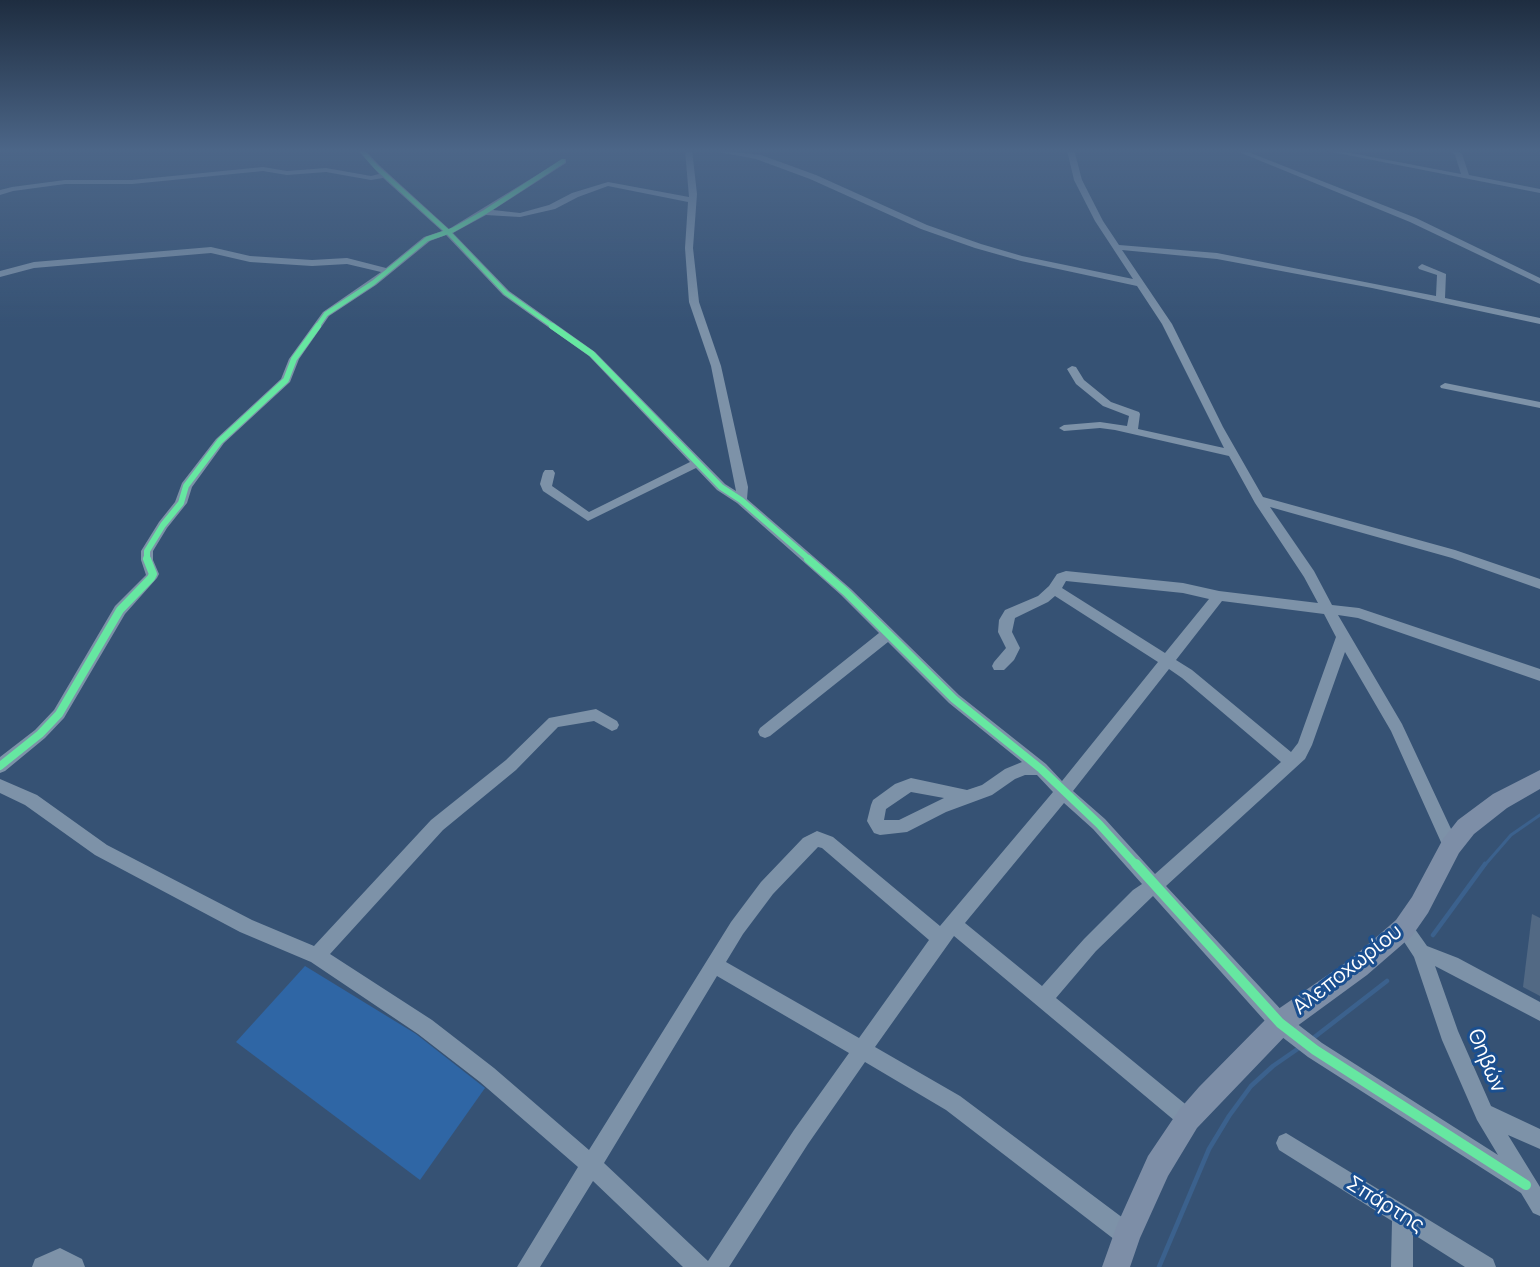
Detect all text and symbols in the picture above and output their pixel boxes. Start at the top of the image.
street label: Αλεποχωρίου [1288,920,1408,1020]
street label: Θηβών [1461,1026,1511,1096]
street label: Σπάρτης [1341,1171,1429,1239]

